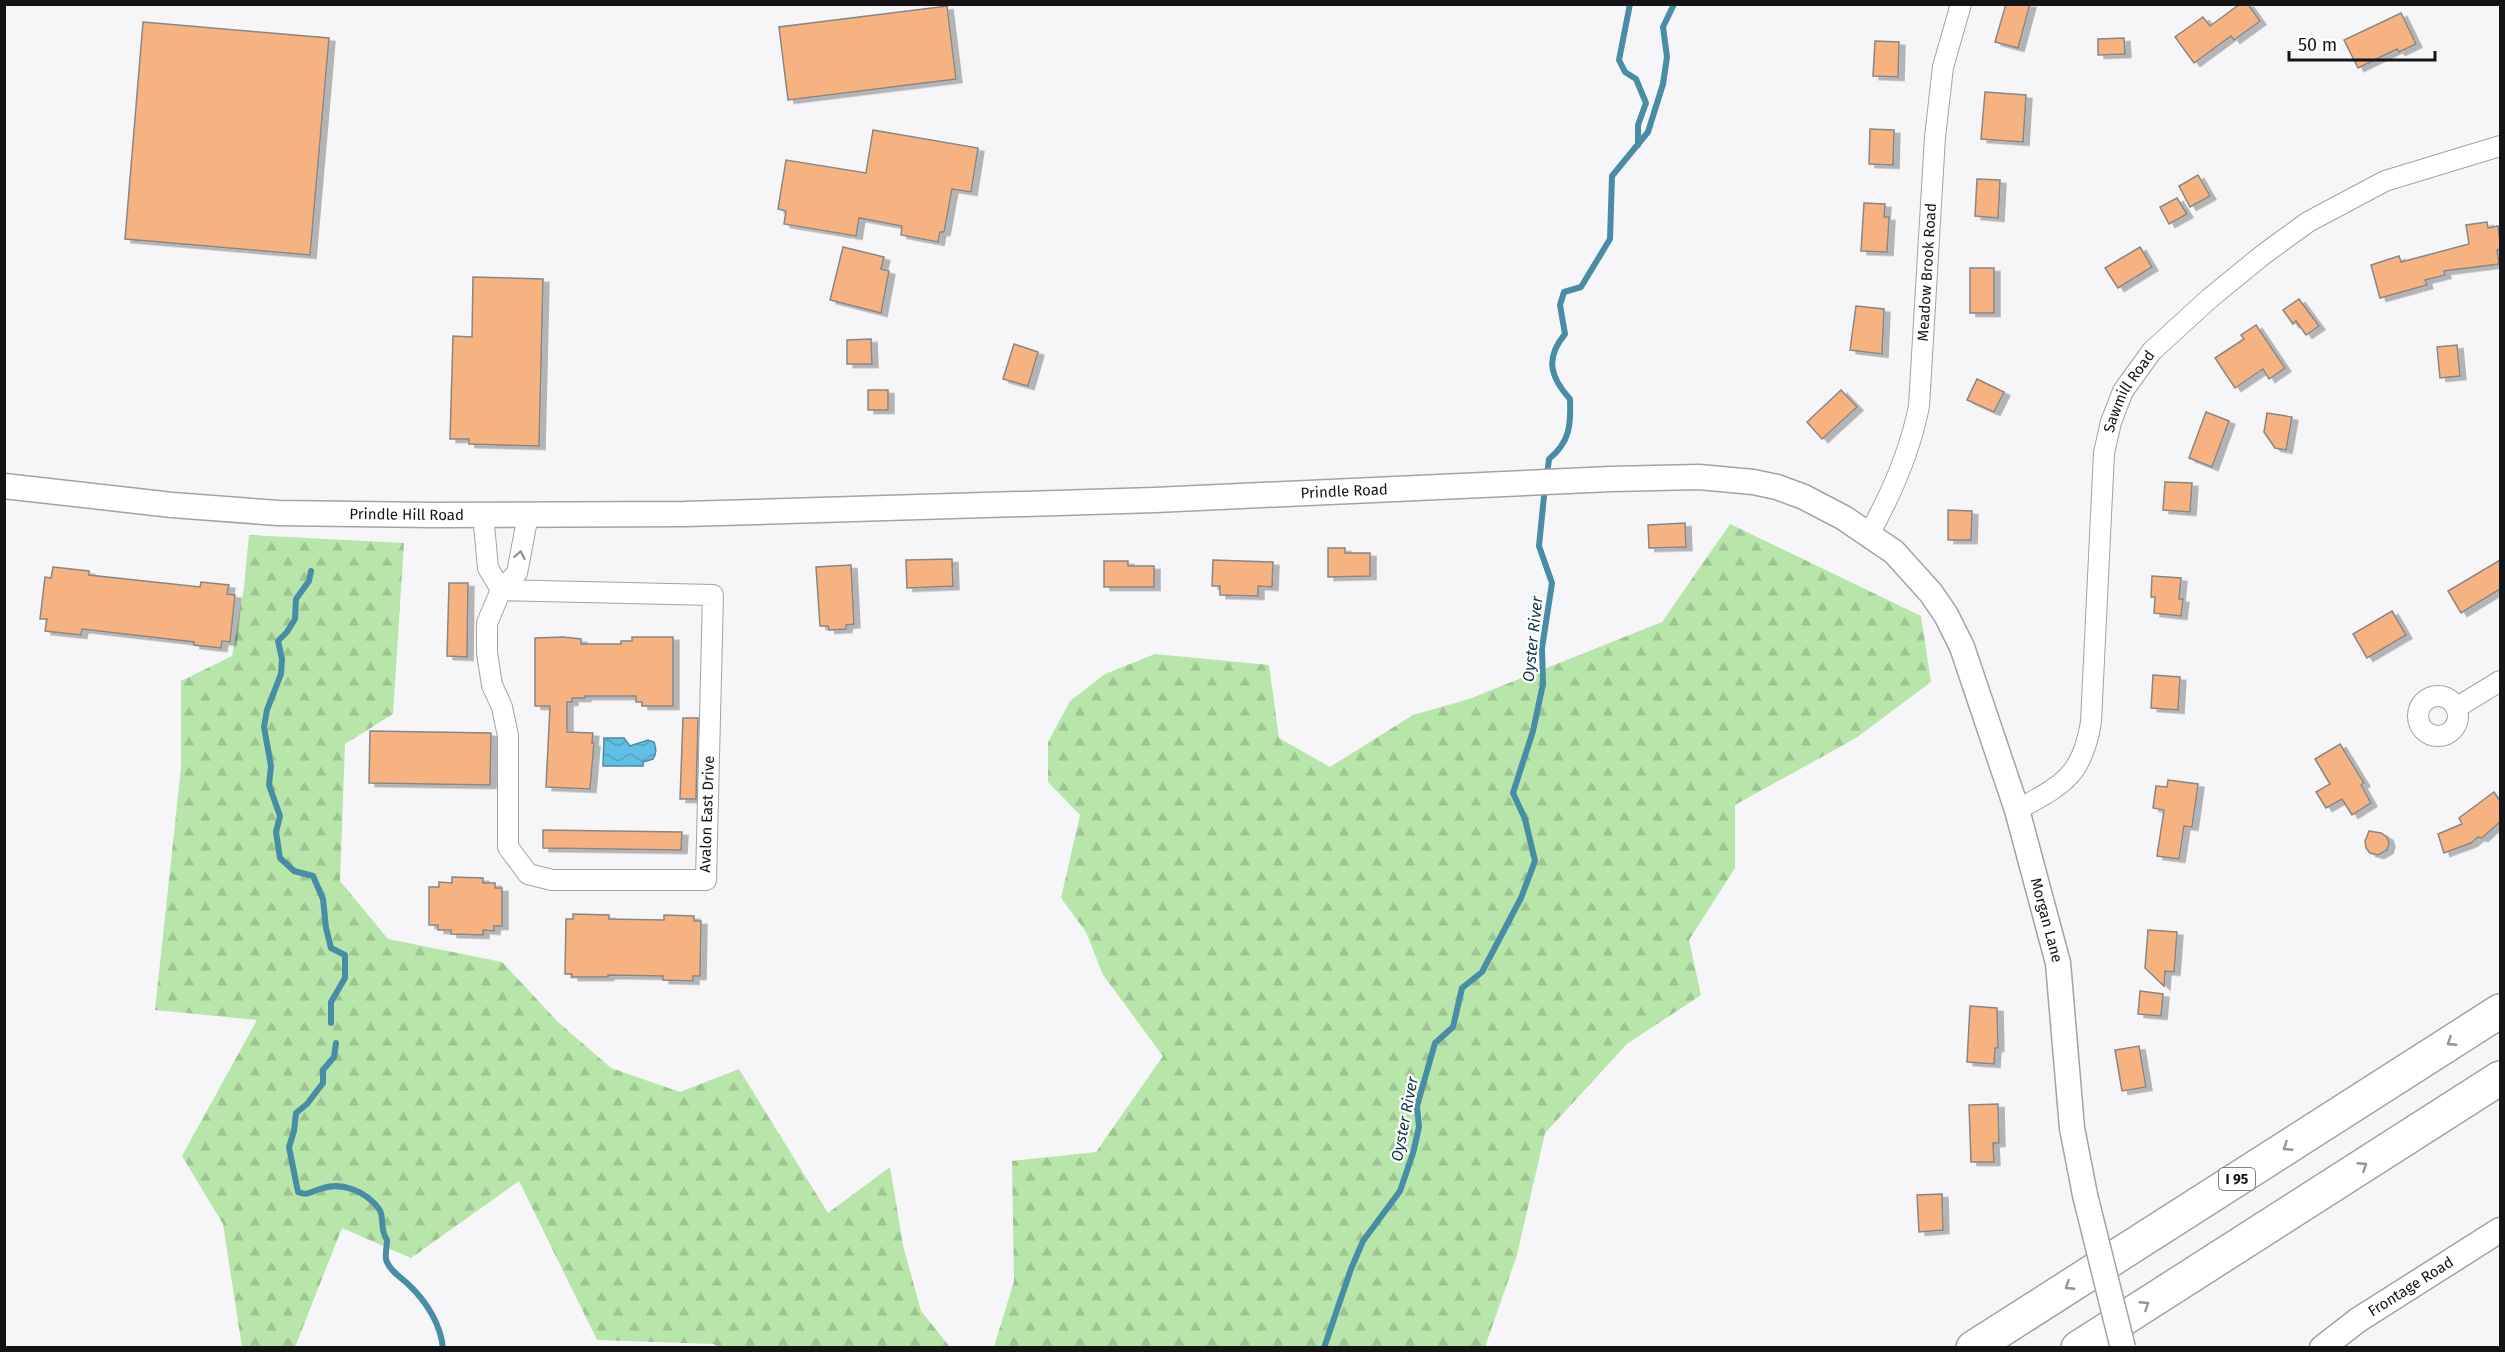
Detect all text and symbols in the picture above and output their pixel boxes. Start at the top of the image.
scale bar [2289,24,2434,62]
text: 50 m [2298,34,2337,56]
street label: Meadow Brook Road [1914,202,1940,342]
street label: Sawmill Road [2100,347,2158,434]
street label: Prindle Road [1300,480,1388,502]
street label: Prindle Hill Road [349,505,464,524]
one-way arrow [513,551,526,561]
water label: Oyster River [1519,594,1547,683]
street label: Avalon East Drive [696,755,718,873]
street label: Morgan Lane [2027,876,2066,965]
one-way arrow [2447,1035,2458,1046]
water label: Oyster River [1387,1074,1422,1163]
one-way arrow [2283,1140,2294,1151]
one-way arrow [2356,1162,2367,1173]
road number: I 95 [2219,1168,2255,1190]
street label: Frontage Road [2365,1253,2457,1320]
one-way arrow [2065,1278,2075,1290]
one-way arrow [2139,1301,2150,1312]

